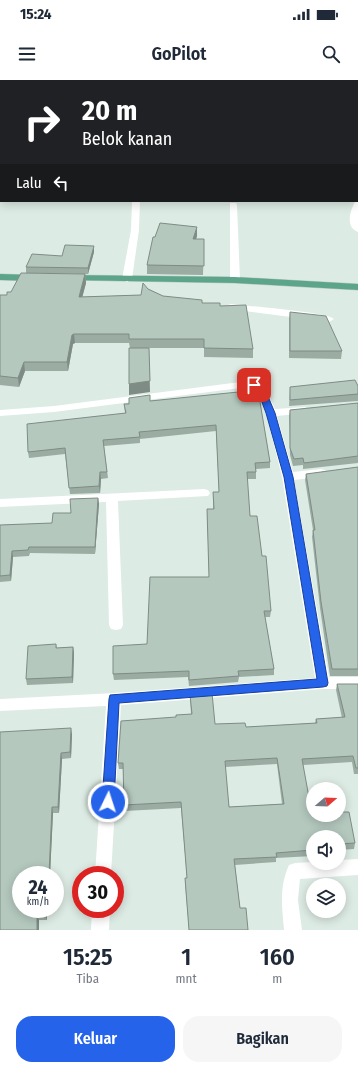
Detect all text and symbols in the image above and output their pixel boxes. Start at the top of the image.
text: 15:24 [20,5,52,23]
icon: menu [16,43,38,65]
text: GoPilot [151,43,207,65]
icon: search [320,43,342,65]
text: 20 m [82,94,137,127]
icon: right [16,96,68,148]
text: Belok kanan [82,128,172,150]
icon: left [50,172,72,194]
text: Lalu [16,174,42,192]
pin [237,368,271,402]
icon: arrive [243,374,265,396]
position arrow [87,781,129,823]
north arrow [306,782,346,822]
map controls [306,782,346,918]
button: sound [306,830,346,870]
speed limit sign: 30 [72,866,124,918]
text: 24 [28,875,48,899]
button: layers [306,878,346,918]
text: km/h [27,896,49,908]
text: 15:25 [63,943,113,971]
text: 1 [181,943,191,971]
text: 160 [260,943,295,971]
text: Tiba [77,971,99,986]
text: mnt [176,971,197,986]
text: m [272,971,282,986]
button: Keluar [16,1016,175,1062]
button: Bagikan [183,1016,342,1062]

